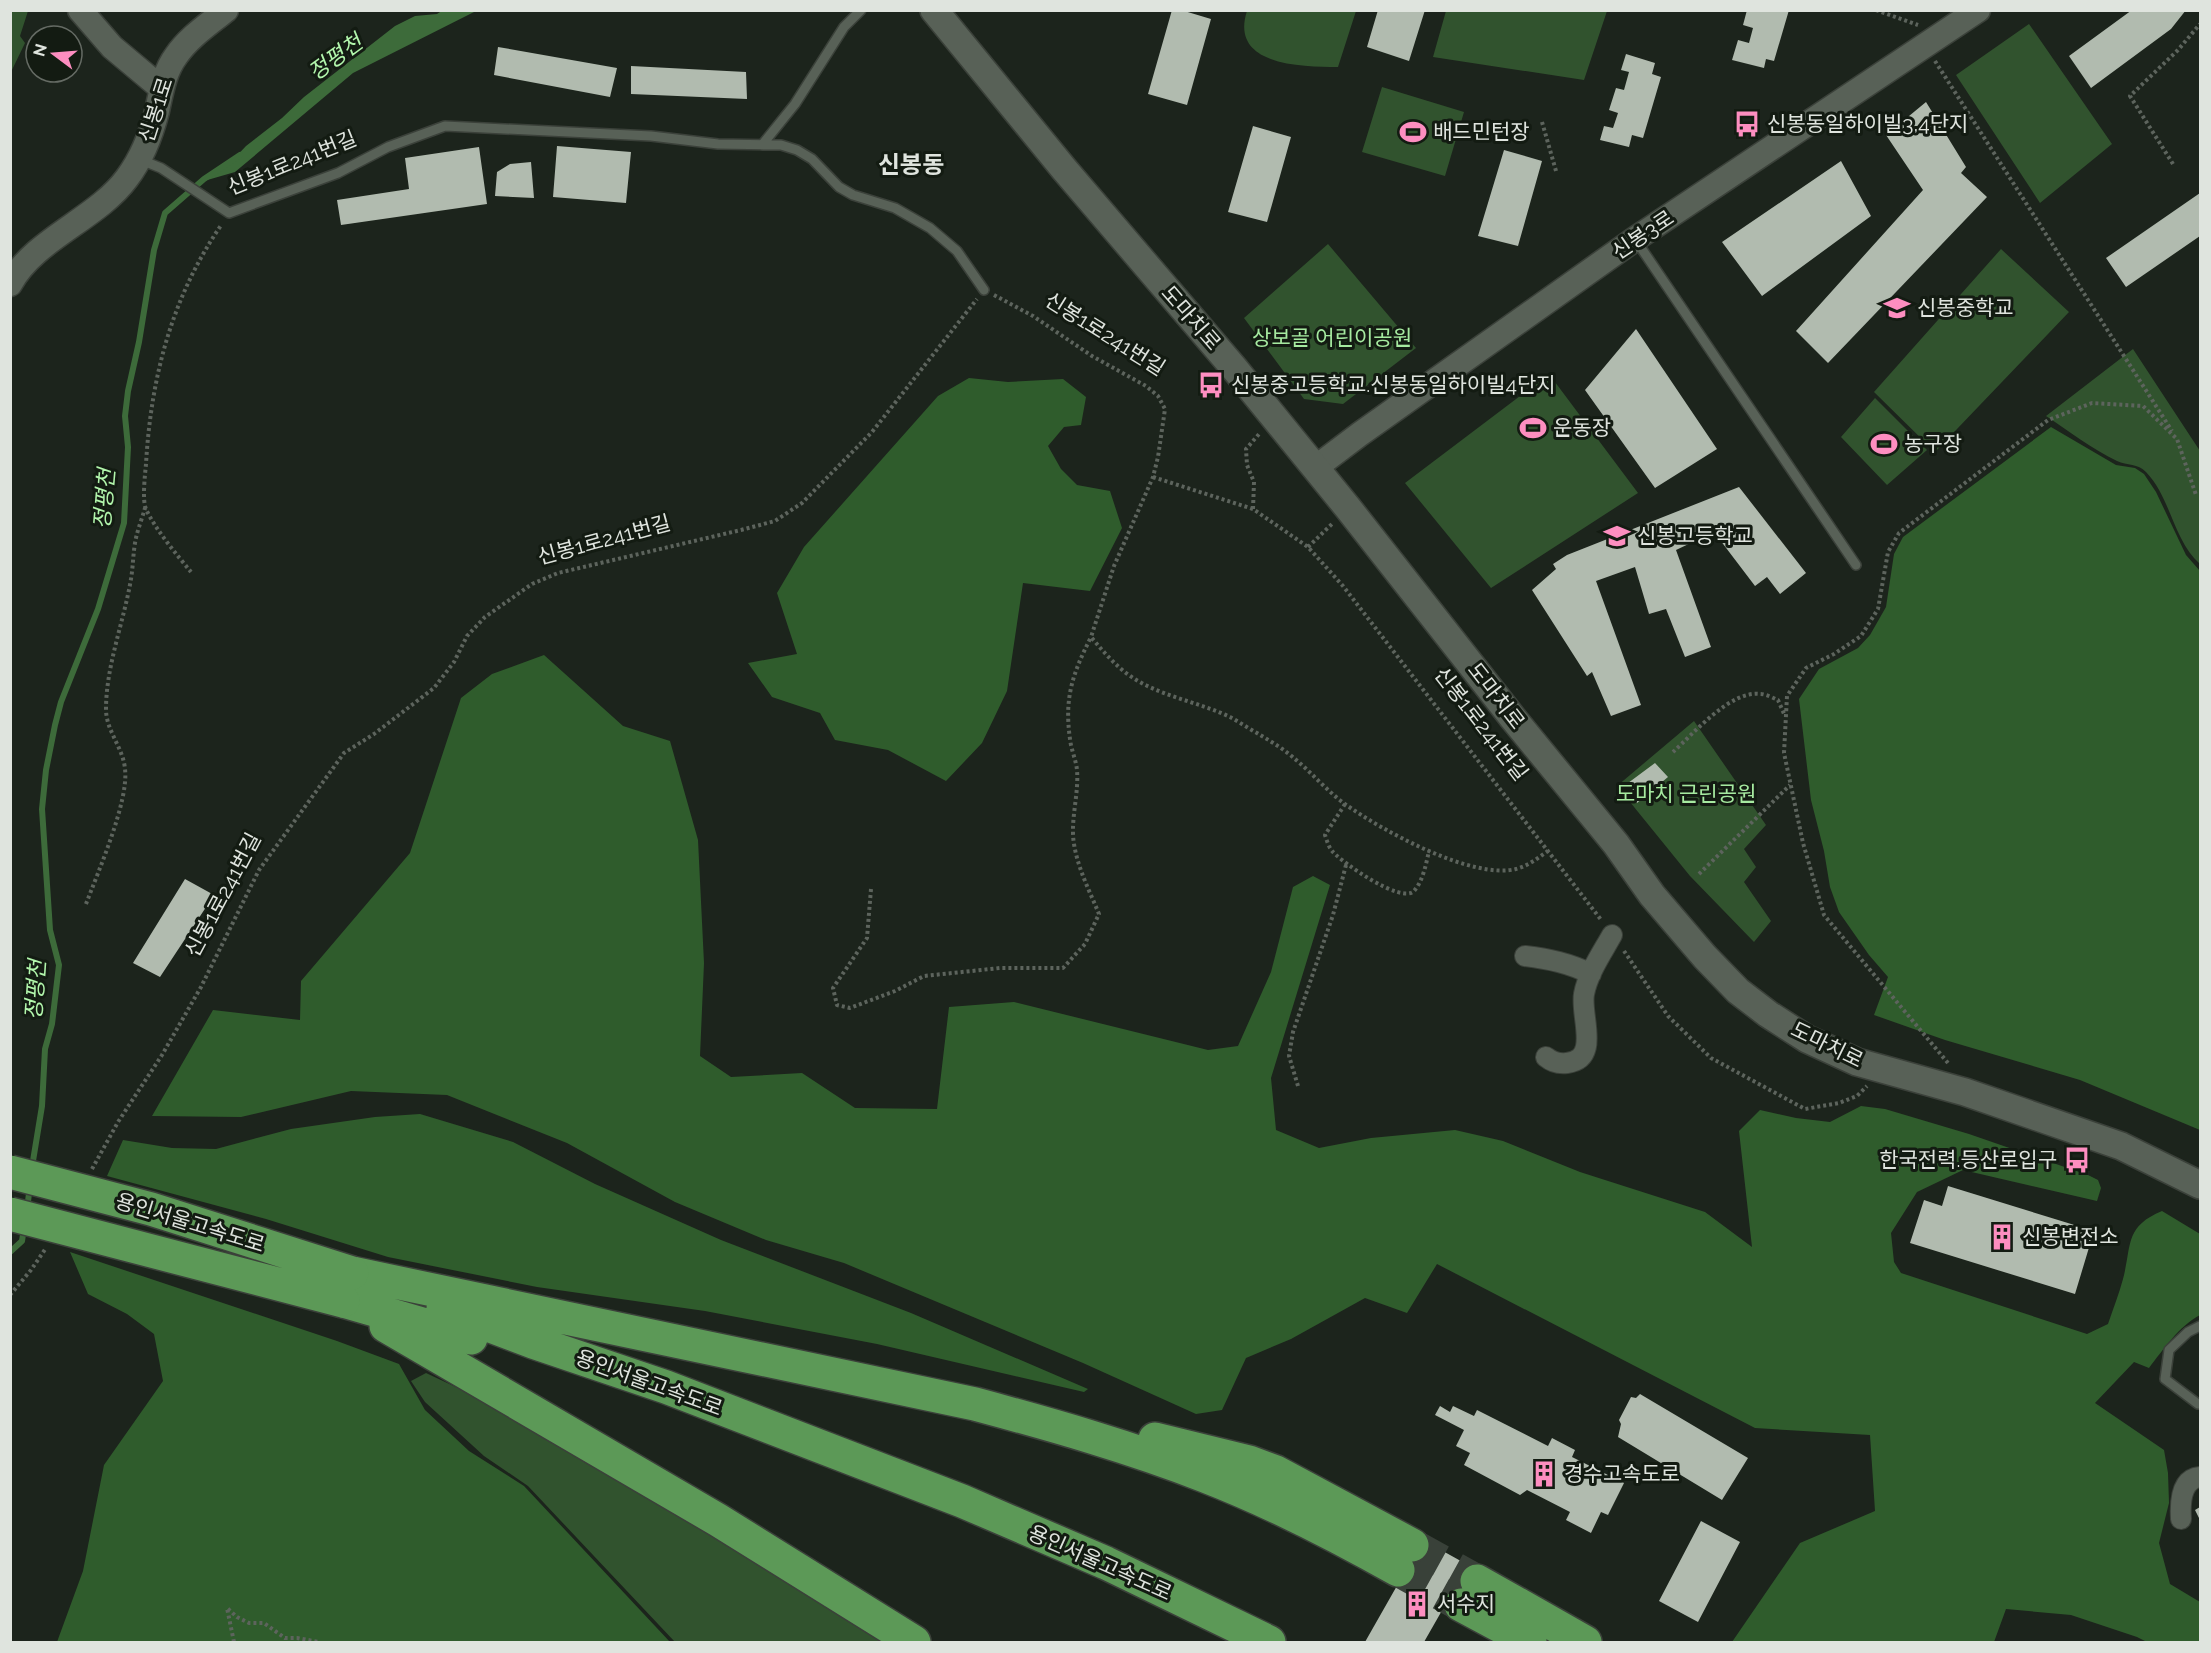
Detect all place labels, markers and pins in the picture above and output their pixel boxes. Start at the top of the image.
bus stop icon: 신봉동일하이빌3,4단지 [1732,109,1762,139]
place label: 신봉동일하이빌3,4단지 [1767,111,1968,136]
sports icon: 배드민턴장 [1398,117,1428,147]
place label: 배드민턴장 [1433,119,1530,144]
school or university icon: 신봉중학교 [1882,293,1912,323]
place label: 신봉중학교 [1917,295,2014,320]
bus stop icon: 신봉중고등학교.신봉동일하이빌4단지 [1196,370,1226,400]
place label: 신봉중고등학교.신봉동일하이빌4단지 [1231,372,1556,397]
sports icon: 운동장 [1518,413,1548,443]
place label: 운동장 [1553,415,1611,440]
sports icon: 농구장 [1869,429,1899,459]
place label: 농구장 [1904,431,1962,456]
school or university icon: 신봉고등학교 [1602,521,1632,551]
place label: 신봉고등학교 [1637,523,1753,548]
bus stop icon: 한국전력.등산로입구 [2062,1145,2092,1175]
place label: 한국전력.등산로입구 [1879,1147,2057,1172]
building icon: 신봉변전소 [1987,1222,2017,1252]
place label: 신봉변전소 [2022,1224,2119,1249]
building icon: 경수고속도로 [1529,1459,1559,1489]
place label: 경수고속도로 [1564,1461,1680,1486]
building icon: 서수지 [1402,1589,1432,1619]
place label: 서수지 [1437,1591,1495,1616]

